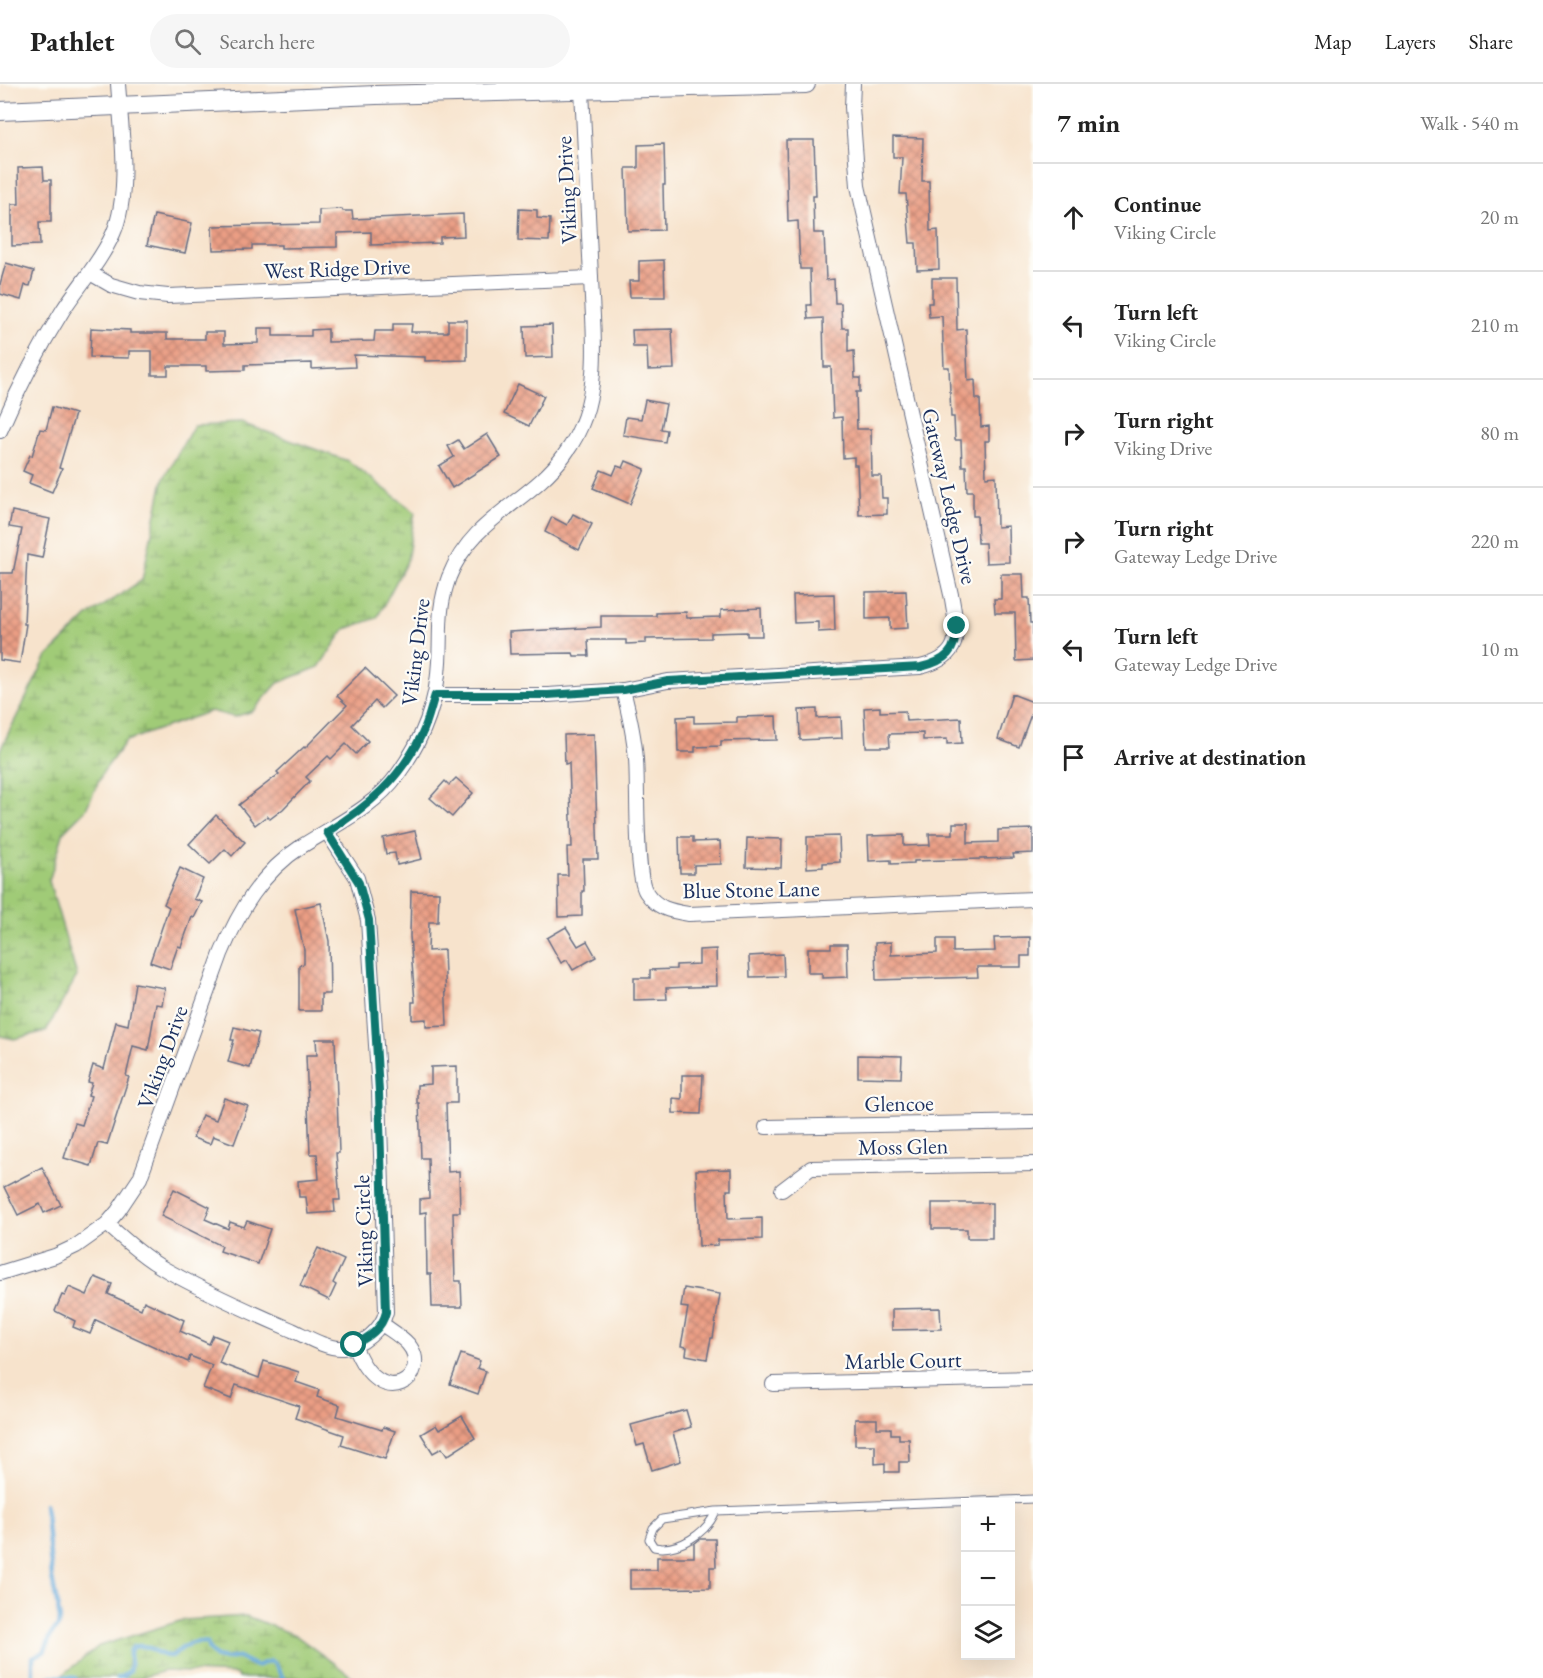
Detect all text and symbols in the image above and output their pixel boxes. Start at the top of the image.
search box [150,14,570,68]
text: Pathlet [30,23,114,59]
icon: search [171,25,204,58]
text: Search here [219,27,315,56]
text: Map [1314,28,1352,55]
text: Layers [1385,28,1436,55]
text: Share [1469,28,1513,55]
text: 7 min [1057,106,1120,140]
text: Walk · 540 m [1420,110,1519,136]
street label: Viking Drive [549,135,584,245]
text: Continue [1114,190,1201,219]
icon: ahead [1057,201,1090,234]
text: 20 m [1480,204,1519,230]
text: Viking Circle [1114,219,1216,245]
street label: West Ridge Drive [263,251,411,286]
text: Turn left [1114,298,1198,327]
icon: left [1057,309,1090,342]
text: 210 m [1471,312,1519,338]
text: Viking Circle [1114,327,1216,353]
street label: Gateway Ledge Drive [915,405,984,587]
text: Turn right [1114,406,1213,435]
icon: right [1057,417,1090,450]
text: 80 m [1480,420,1519,446]
text: Viking Drive [1114,435,1212,461]
text: Turn right [1114,514,1213,543]
icon: right [1057,525,1090,558]
text: 220 m [1471,528,1519,554]
text: Gateway Ledge Drive [1114,543,1277,569]
street label: Viking Drive [395,596,437,707]
route end [943,612,969,638]
text: Turn left [1114,622,1198,651]
icon: left [1057,633,1090,666]
text: 10 m [1480,636,1519,662]
text: Gateway Ledge Drive [1114,651,1277,677]
icon: arrive [1057,741,1090,774]
text: Arrive at destination [1114,743,1306,772]
street label: Blue Stone Lane [682,874,820,905]
street label: Viking Drive [130,1001,195,1113]
street label: Glencoe [864,1088,934,1119]
street label: Moss Glen [858,1131,949,1162]
street label: Viking Circle [347,1174,380,1288]
route start [340,1331,366,1357]
street label: Marble Court [844,1345,962,1376]
map controls [961,1498,1015,1660]
button: + [961,1498,1015,1552]
button: − [961,1552,1015,1606]
button: layers [961,1606,1015,1660]

